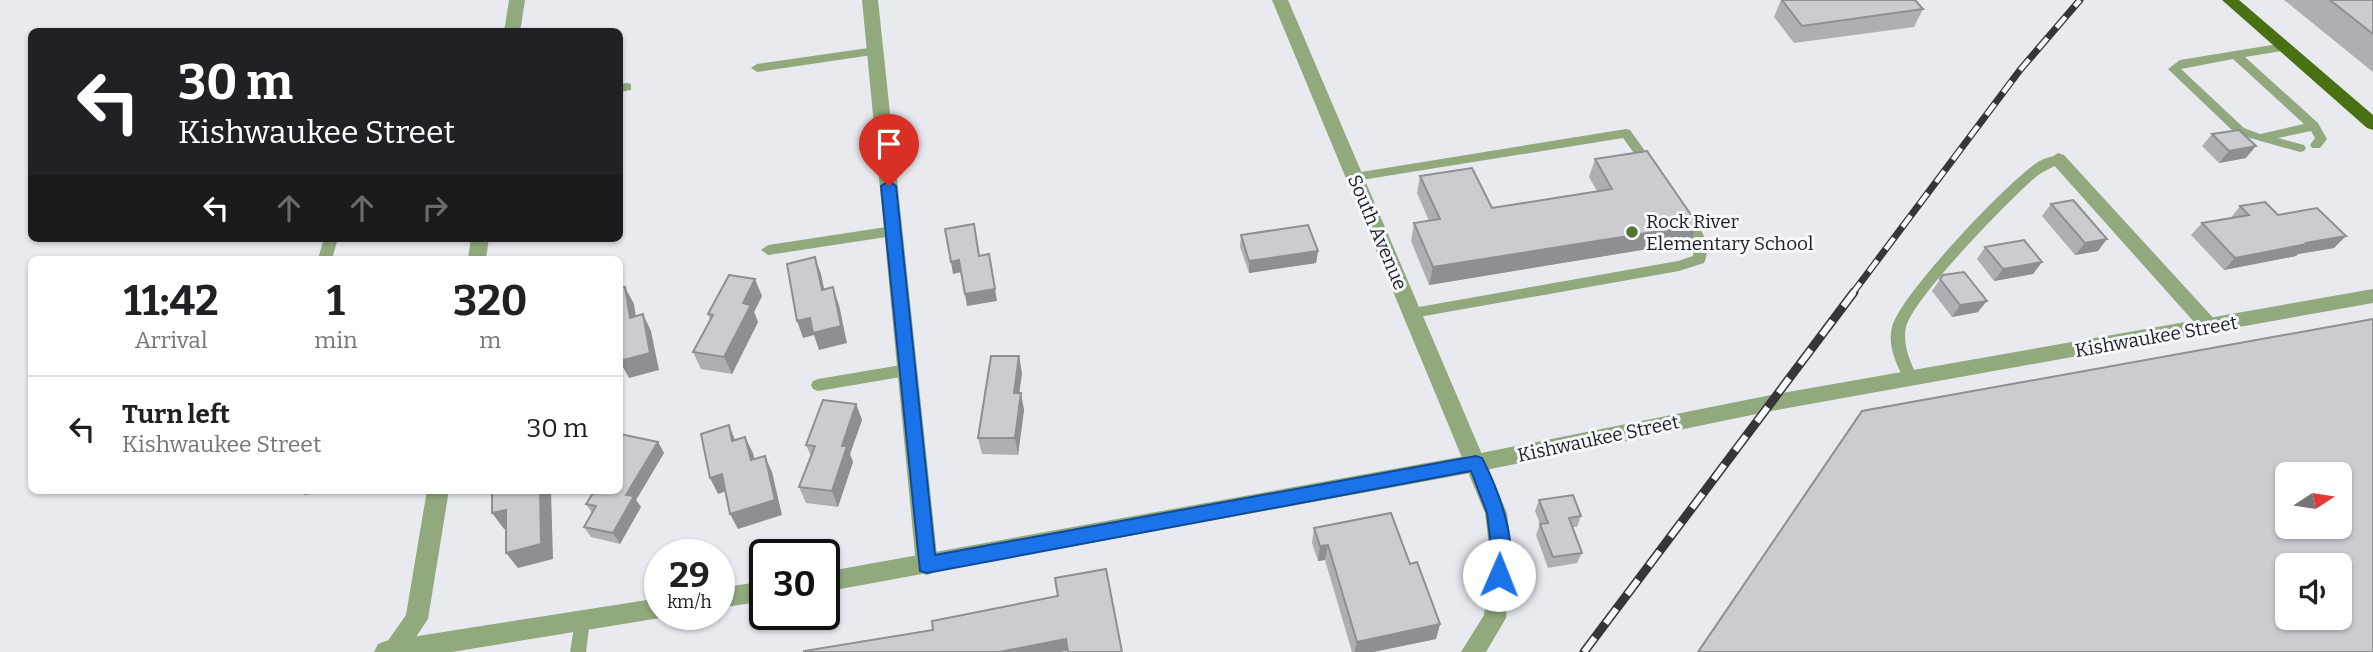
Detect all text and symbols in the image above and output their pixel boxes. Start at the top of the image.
text: 30 m [178,53,293,112]
icon: left [63,56,154,147]
text: Kishwaukee Street [178,113,455,151]
pin [859,114,919,186]
icon: arrive [870,125,908,163]
street label: South Avenue [1343,171,1412,293]
icon: left [197,189,235,227]
icon: ahead [270,189,308,227]
icon: ahead [343,189,381,227]
icon: right [416,189,454,227]
place label: Rock River Elementary School [1646,210,1813,255]
marker: Rock River Elementary School [1624,224,1640,240]
text: 11:42 [123,276,219,326]
text: 1 [327,276,345,326]
text: 320 [453,276,528,326]
street label: Kishwaukee Street [2073,311,2239,362]
text: Arrival [135,326,208,354]
text: min [314,326,358,354]
text: m [479,326,501,354]
text: Turn left [122,399,230,430]
icon: left [63,410,101,448]
street label: Kishwaukee Street [1515,410,1681,467]
text: 30 m [527,413,588,444]
text: Kishwaukee Street [122,430,321,458]
north arrow [2275,462,2352,539]
map controls [2275,462,2352,630]
position arrow [1462,538,1536,612]
speed limit sign: 30 [749,539,840,630]
button: sound [2275,553,2352,630]
text: 29 [669,554,710,596]
text: km/h [667,591,712,613]

